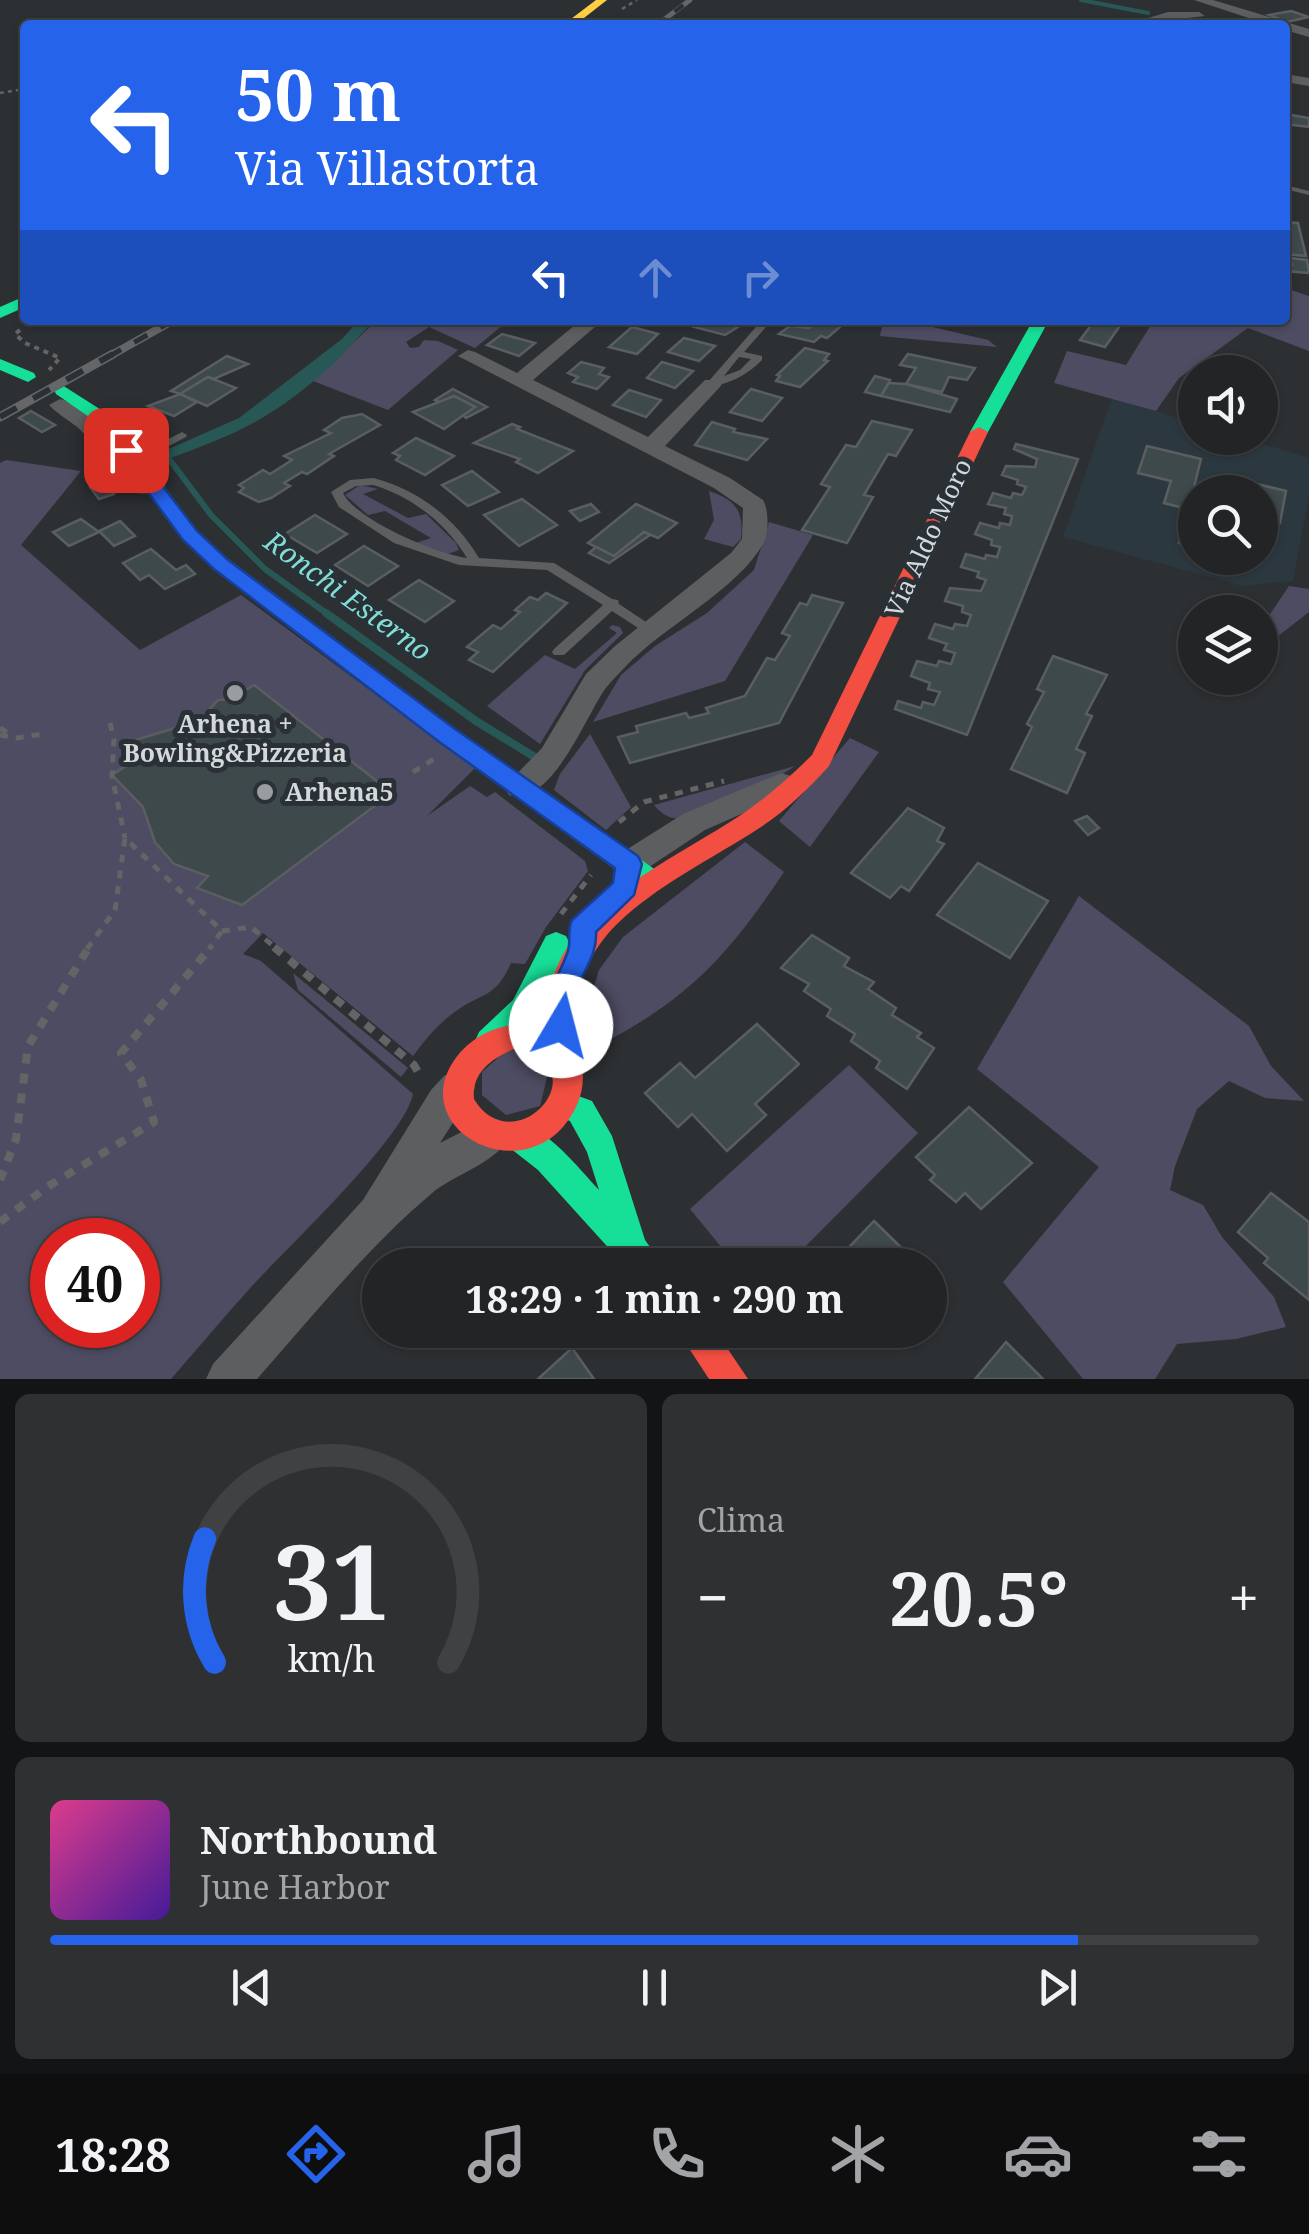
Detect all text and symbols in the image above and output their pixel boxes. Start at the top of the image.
text: 50 m [235,46,401,142]
icon: left [70,60,200,190]
text: Via Villastorta [235,137,539,198]
icon: left [523,250,578,305]
icon: ahead [628,250,683,305]
icon: right [733,250,788,305]
map controls [1178,355,1278,695]
button: sound [1178,355,1278,455]
pin [84,408,169,493]
icon: arrive [99,423,154,478]
street label: Via Aldo Moro [876,453,979,622]
button: search [1178,475,1278,575]
water label: Ronchi Esterno [256,521,440,669]
button: layers [1178,595,1278,695]
marker: Arhena + Bowling&Pizzeria [224,682,246,704]
place label: Arhena + Bowling&Pizzeria [123,706,347,769]
place label: Arhena5 [285,774,394,808]
marker: Arhena5 [254,781,276,803]
position arrow [509,974,613,1078]
speed limit sign: 40 [30,1218,160,1348]
text: 18:29 · 1 min · 290 m [465,1272,844,1324]
text: Clima [697,1498,785,1541]
text: 31 [272,1509,390,1650]
text: 20.5° [889,1546,1068,1648]
text: − [697,1559,729,1634]
text: + [1228,1559,1259,1634]
text: km/h [287,1634,375,1682]
text: Northbound [200,1813,437,1865]
text: June Harbor [200,1865,389,1908]
icon: previous [224,1960,279,2015]
icon: pause [627,1960,682,2015]
icon: next [1030,1960,1085,2015]
icon: directions [281,2119,351,2189]
icon: music [462,2119,532,2189]
icon: phone [642,2119,712,2189]
icon: climate [823,2119,893,2189]
icon: car [1003,2119,1073,2189]
icon: filters [1184,2119,1254,2189]
text: 18:28 [55,2124,171,2185]

